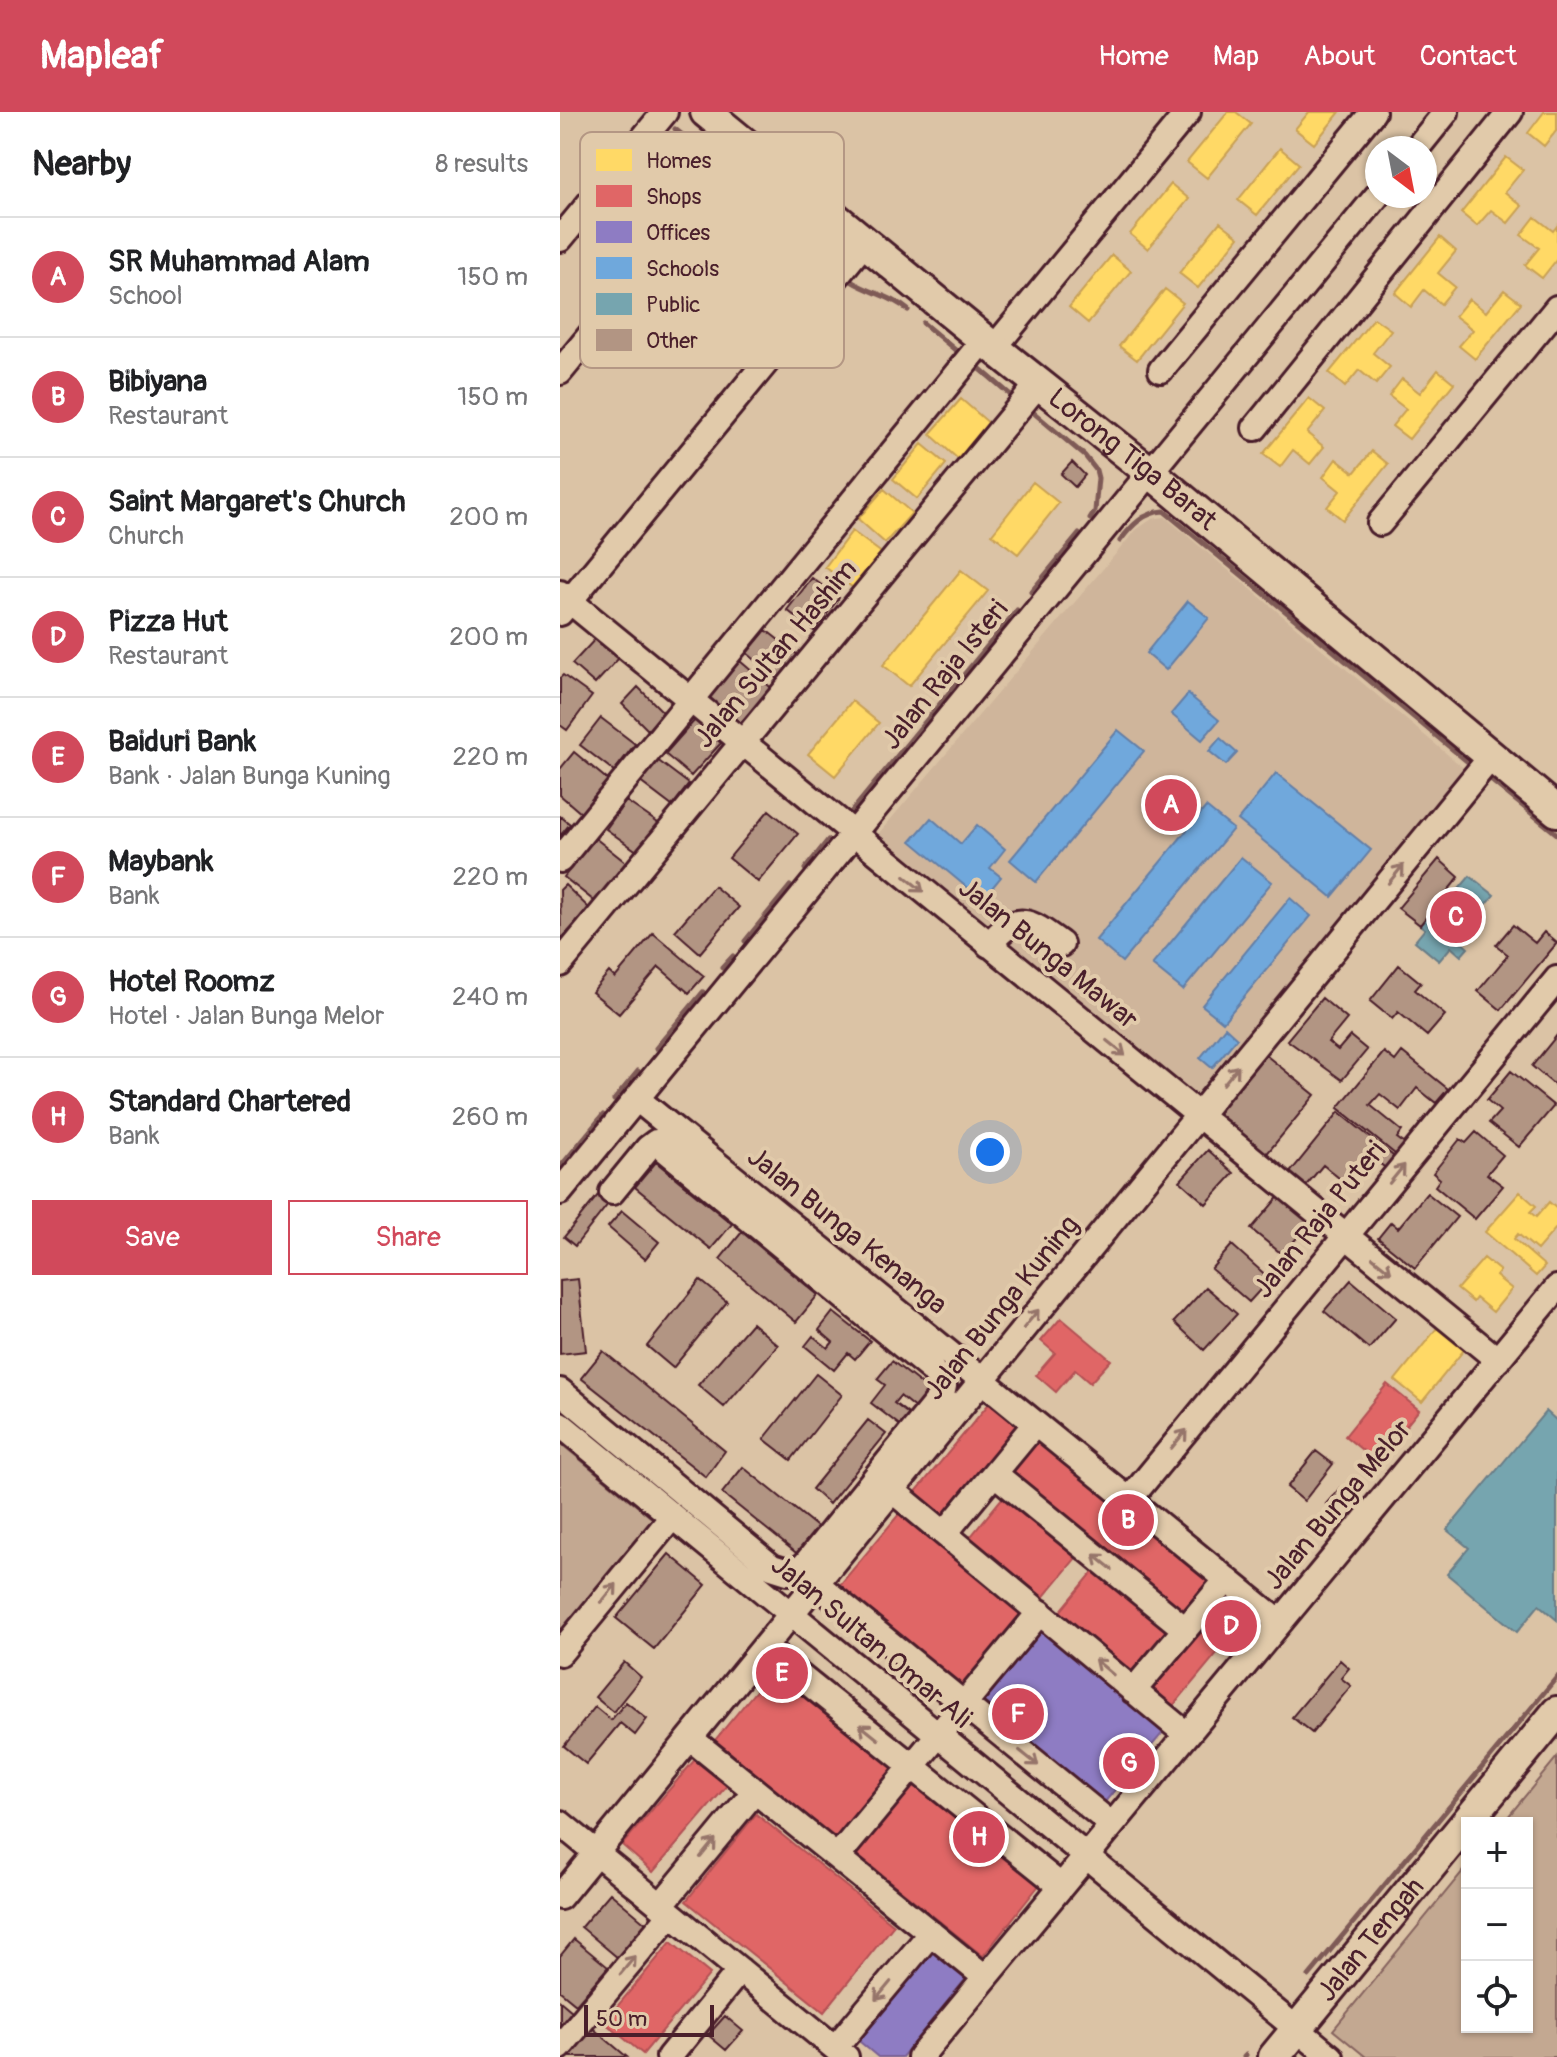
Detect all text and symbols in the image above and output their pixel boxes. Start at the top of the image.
text: Mapleaf [40,32,164,80]
text: Home [1098,39,1169,74]
text: Map [1213,39,1259,74]
text: About [1303,39,1376,74]
text: Contact [1420,39,1517,74]
legend [580,132,844,368]
north arrow [1365,136,1437,208]
text: Nearby [32,143,131,186]
text: Homes [646,147,711,175]
text: 8 results [435,148,528,180]
text: Shops [646,183,702,211]
text: Offices [646,219,710,247]
text: SR Muhammad Alam [108,243,370,280]
text: Schools [646,255,719,283]
text: A [50,261,66,293]
text: 150 m [457,261,528,293]
text: School [108,280,183,312]
text: Public [646,291,700,319]
text: Other [646,327,698,355]
text: Bibiyana [108,363,207,400]
street label: Lorong Tiga Barat [1041,380,1225,538]
text: B [51,381,65,413]
text: 150 m [457,381,528,413]
text: Restaurant [108,400,228,432]
text: Saint Margaret's Church [108,483,406,520]
text: C [50,501,66,533]
text: 200 m [449,501,528,533]
text: Church [108,520,184,552]
street label: Jalan Sultan Hashim [687,553,865,755]
street label: Jalan Raja Isteri [874,593,1016,757]
text: Pizza Hut [108,603,228,640]
text: D [50,621,66,653]
text: 200 m [449,621,528,653]
text: Restaurant [108,640,228,672]
text: Baiduri Bank [108,723,256,760]
text: E [51,741,65,773]
text: 220 m [452,741,528,773]
text: Bank · Jalan Bunga Kuning [108,760,391,792]
pin: A [1145,775,1197,835]
text: Maybank [108,843,214,880]
text: F [50,861,66,893]
text: 220 m [452,861,528,893]
one-way arrow [1387,864,1405,884]
street label: Jalan Bunga Mawar [951,871,1145,1037]
one-way arrow [903,875,924,892]
text: Bank [108,880,160,912]
pin: C [1430,887,1482,947]
text: Hotel Roomz [108,963,275,1000]
text: G [49,981,67,1013]
text: 240 m [452,981,528,1013]
text: Hotel · Jalan Bunga Melor [108,1000,384,1032]
one-way arrow [1105,1039,1126,1057]
one-way arrow [1222,1065,1240,1085]
text: Standard Chartered [108,1083,351,1120]
text: H [50,1101,66,1133]
text: 260 m [452,1101,528,1133]
text: Bank [108,1120,160,1152]
your location [970,1132,1010,1172]
street label: Jalan Raja Puteri [1246,1135,1394,1305]
street label: Jalan Bunga Kenanga [740,1140,954,1322]
one-way arrow [1388,1164,1406,1184]
button: Save [32,1200,272,1275]
button: Share [288,1200,528,1275]
street label: Jalan Bunga Kuning [917,1209,1087,1407]
one-way arrow [1371,1257,1392,1274]
one-way arrow [1022,1309,1039,1330]
street label: Jalan Bunga Melor [1257,1413,1419,1597]
one-way arrow [1170,1429,1188,1450]
pin: B [1102,1490,1154,1550]
street label: Jalan Sultan Omar Ali [764,1548,978,1736]
one-way arrow [1093,1553,1114,1571]
one-way arrow [600,1582,618,1603]
pin: D [1205,1596,1257,1656]
pin: E [756,1643,808,1703]
one-way arrow [1095,1658,1115,1676]
pin: F [992,1684,1044,1744]
one-way arrow [859,1723,880,1740]
pin: G [1103,1733,1155,1793]
one-way arrow [1018,1749,1039,1766]
pin: H [953,1807,1005,1867]
map controls [1461,1817,1533,2033]
button: + [1461,1817,1533,1889]
one-way arrow [699,1838,717,1859]
street label: Jalan Tengah [1309,1870,1432,2009]
button: − [1461,1889,1533,1961]
one-way arrow [619,1955,637,1976]
button: locate [1461,1961,1533,2033]
one-way arrow [874,1980,892,2001]
scale bar [584,2001,714,2037]
text: 50 m [596,2005,647,2033]

